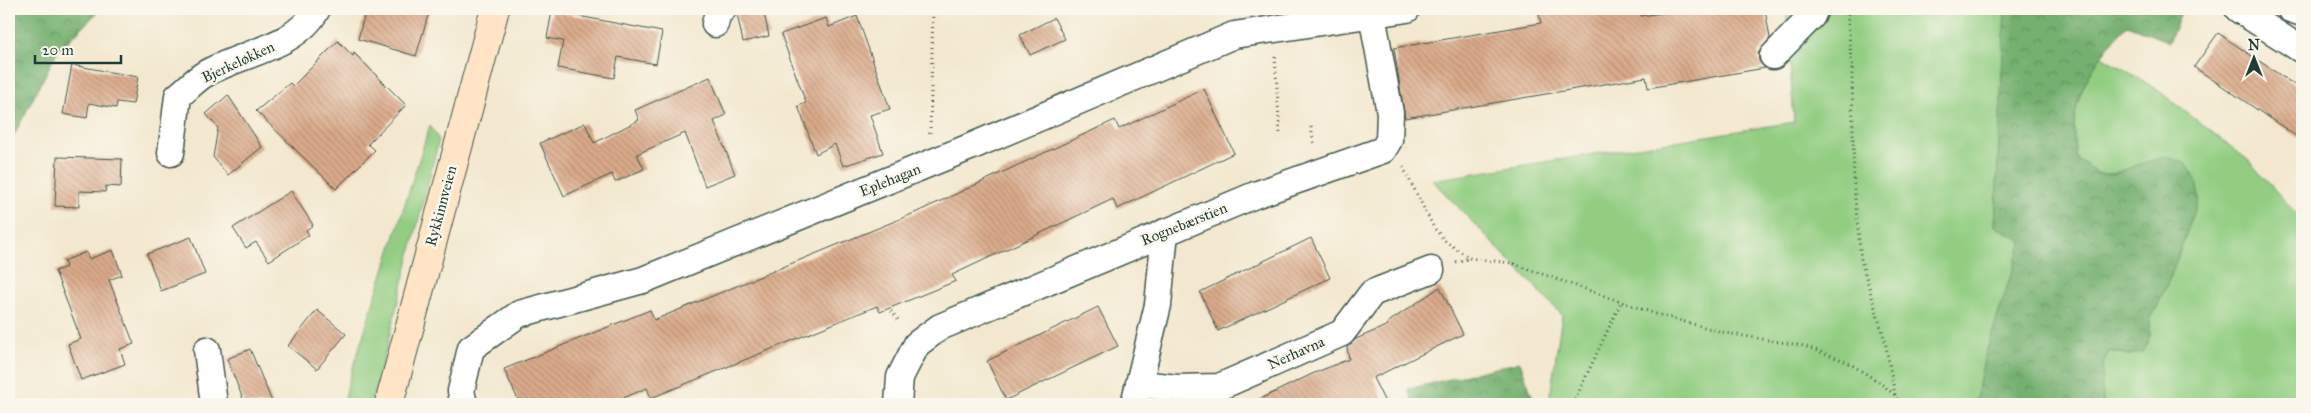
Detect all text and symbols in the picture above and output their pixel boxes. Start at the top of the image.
scale bar [35,32,121,64]
north arrow [2228,32,2278,82]
street label: Bjerkeløkken [199,37,277,87]
text: N [2248,37,2260,54]
text: 20 m [42,41,74,59]
street label: Eplehagan [857,160,923,200]
street label: Rykkinnveien [422,164,460,248]
street label: Rognebærstien [1138,199,1230,249]
street label: Nerhavna [1265,332,1328,374]

